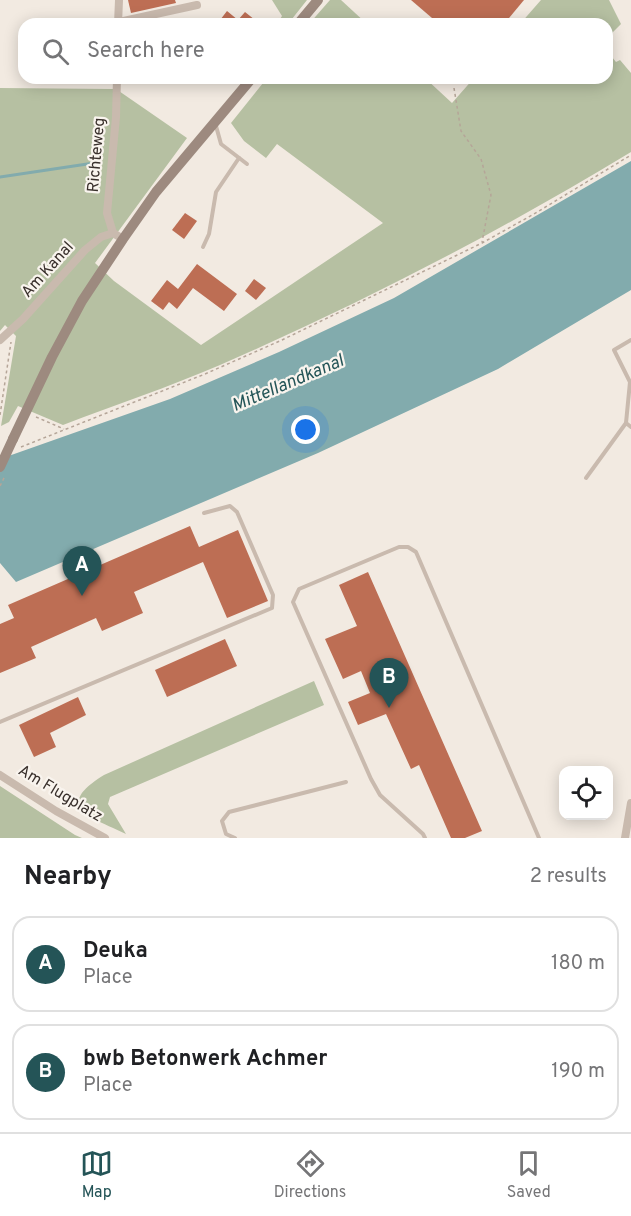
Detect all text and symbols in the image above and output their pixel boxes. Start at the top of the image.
search box [18,18,613,84]
icon: search [39,35,72,68]
text: Search here [87,38,205,65]
street label: Richteweg [84,117,110,193]
street label: Am Kanal [18,238,78,302]
water label: Mittellandkanal [229,350,349,418]
your location [291,415,320,444]
pin: A [62,546,101,596]
pin: B [370,658,408,708]
street label: Am Flugplatz [14,761,106,827]
map controls [559,766,613,820]
button: locate [559,766,613,820]
text: Nearby [24,861,112,894]
text: 2 results [530,864,607,890]
text: Deuka [83,938,148,965]
text: A [38,951,53,977]
text: 180 m [551,951,605,977]
text: Place [83,965,133,991]
text: bwb Betonwerk Achmer [83,1046,327,1073]
text: B [39,1059,52,1085]
text: 190 m [551,1059,605,1085]
text: Place [83,1073,133,1099]
tab: Map [80,1147,113,1203]
tab: Directions [274,1147,346,1203]
tab: Saved [507,1147,551,1203]

